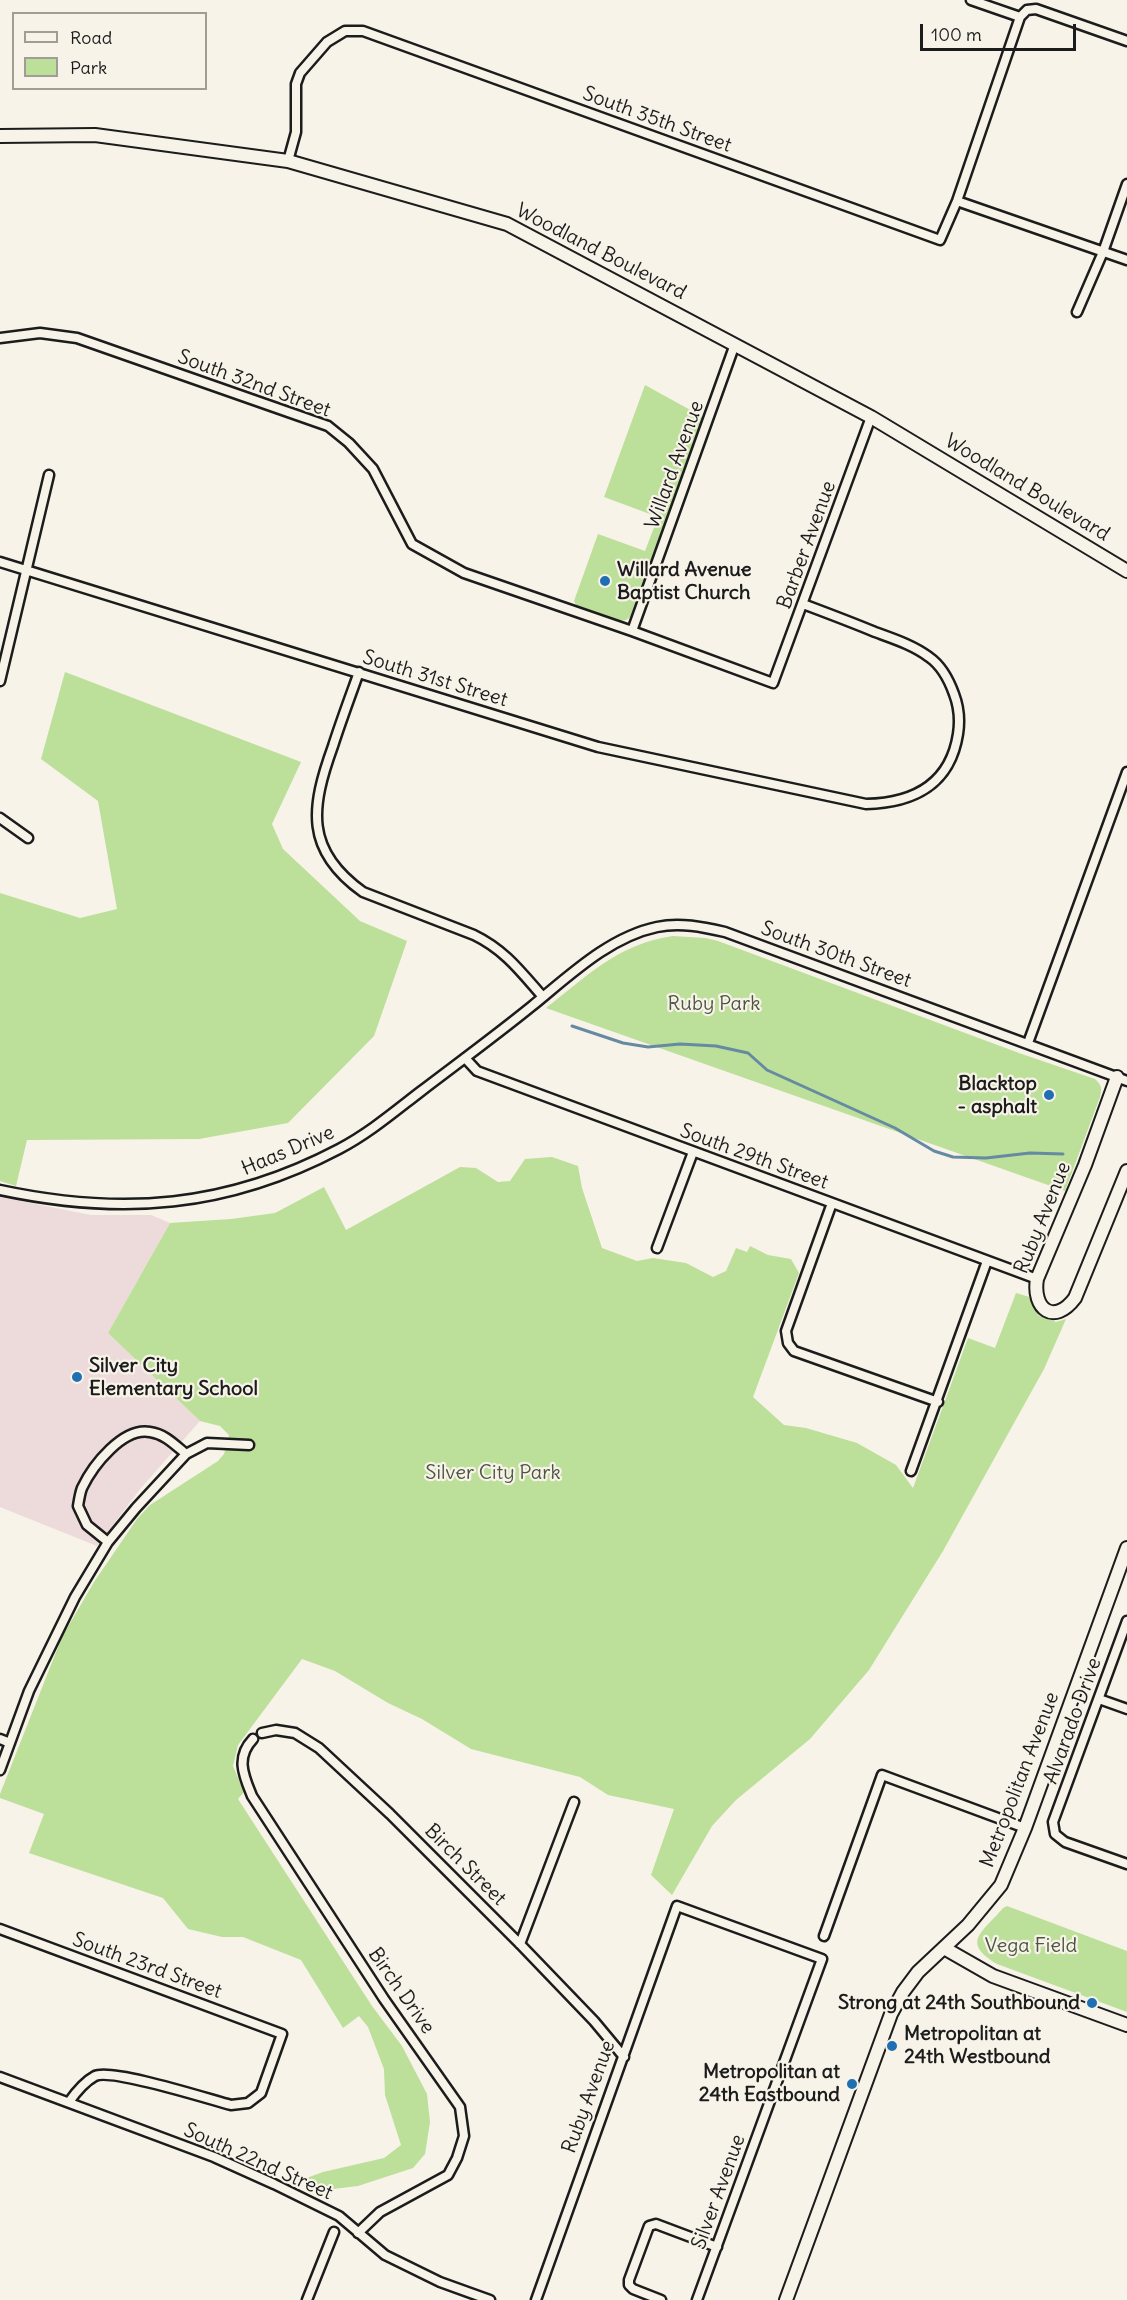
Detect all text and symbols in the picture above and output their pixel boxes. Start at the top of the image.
legend [12,12,207,90]
scale bar [923,12,1079,50]
text: 100 m [931,23,982,46]
text: Road [70,26,112,49]
text: Park [70,56,107,79]
street label: South 35th Street [579,82,735,158]
street label: Woodland Boulevard [512,199,690,305]
street label: South 32nd Street [174,345,334,423]
street label: Willard Avenue [641,398,709,532]
street label: Woodland Boulevard [940,429,1114,547]
street label: Barber Avenue [773,478,841,612]
place label: Willard Avenue Baptist Church [617,558,752,605]
marker: Willard Avenue Baptist Church [598,574,612,588]
street label: South 31st Street [360,646,510,712]
street label: South 30th Street [758,917,914,993]
park label: Ruby Park [668,992,760,1016]
place label: Blacktop - asphalt [958,1072,1037,1119]
marker: Blacktop - asphalt [1042,1088,1056,1102]
street label: South 29th Street [677,1119,831,1195]
street label: Haas Drive [238,1121,338,1181]
street label: Ruby Avenue [1010,1159,1076,1277]
place label: Silver City Elementary School [89,1354,258,1401]
marker: Silver City Elementary School [70,1370,84,1384]
park label: Silver City Park [425,1461,561,1485]
street label: Alvarado Drive [1039,1655,1107,1787]
street label: Metropolitan Avenue [975,1689,1065,1871]
street label: Birch Street [419,1819,511,1911]
street label: South 23rd Street [69,1928,225,2004]
park label: Vega Field [985,1934,1077,1958]
street label: Birch Drive [363,1943,439,2039]
place label: Strong at 24th Southbound [838,1991,1080,2015]
marker: Strong at 24th Southbound [1085,1996,1099,2010]
place label: Metropolitan at 24th Westbound [904,2022,1051,2069]
street label: Ruby Avenue [557,2037,621,2157]
marker: Metropolitan at 24th Westbound [885,2039,899,2053]
place label: Metropolitan at 24th Eastbound [699,2060,840,2107]
marker: Metropolitan at 24th Eastbound [845,2077,859,2091]
street label: South 22nd Street [180,2118,336,2206]
street label: Silver Avenue [687,2131,751,2253]

